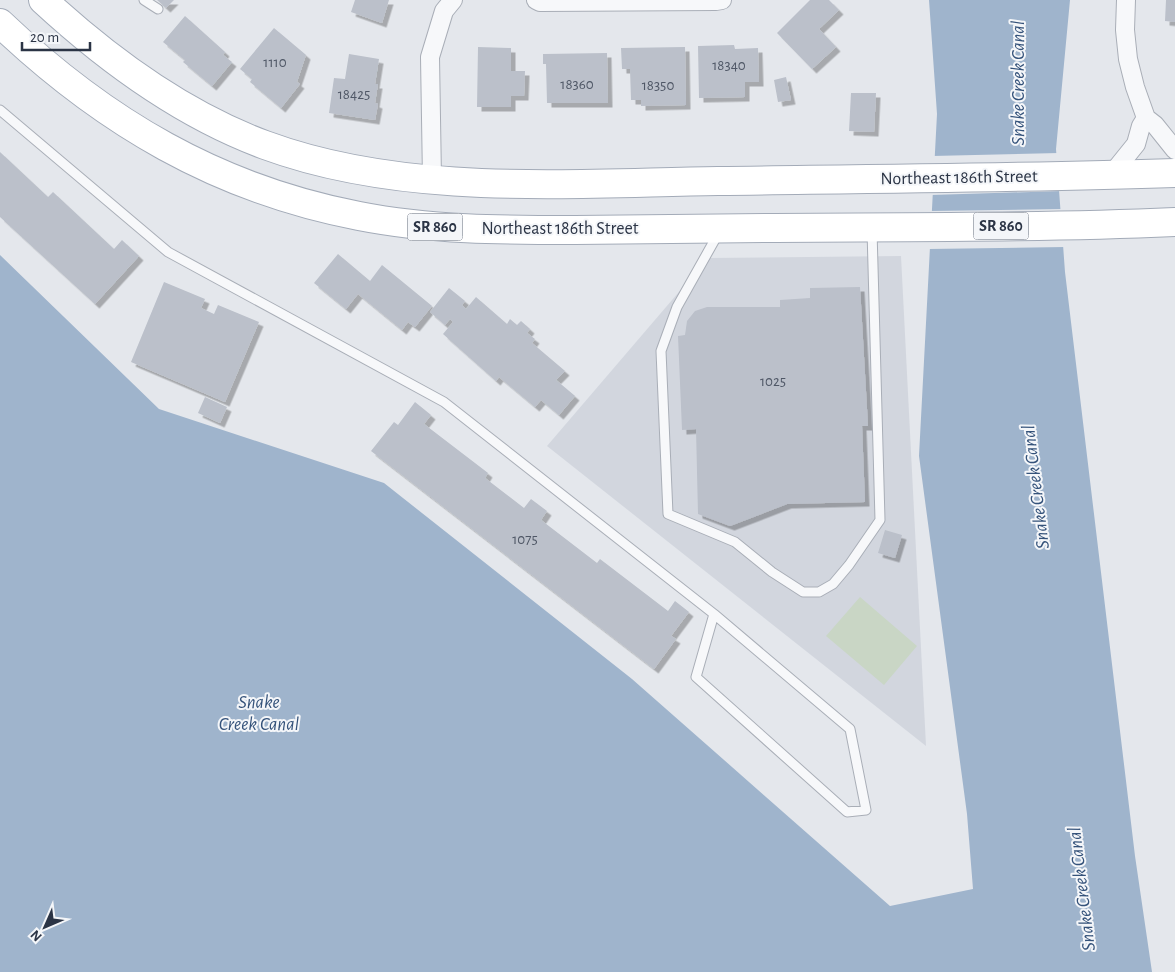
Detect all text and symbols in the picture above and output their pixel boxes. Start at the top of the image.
scale bar [22,20,90,52]
water label: Snake Creek Canal [1009,20,1028,145]
text: 20 m [30,30,59,45]
house number: 1110 [263,55,287,70]
house number: 18340 [712,58,746,73]
house number: 18360 [560,77,594,92]
house number: 18350 [642,78,674,93]
house number: 18425 [338,87,370,102]
street label: Northeast 186th Street [880,168,1038,188]
road number: SR 860 [974,212,1028,240]
road number: SR 860 [408,213,462,240]
street label: Northeast 186th Street [481,220,639,238]
house number: 1025 [760,374,786,389]
water label: Snake Creek Canal [1019,424,1053,550]
house number: 1075 [512,532,538,547]
water label: Snake Creek Canal [219,693,300,734]
water label: Snake Creek Canal [1065,826,1099,952]
north arrow [20,902,70,952]
text: N [28,927,45,944]

